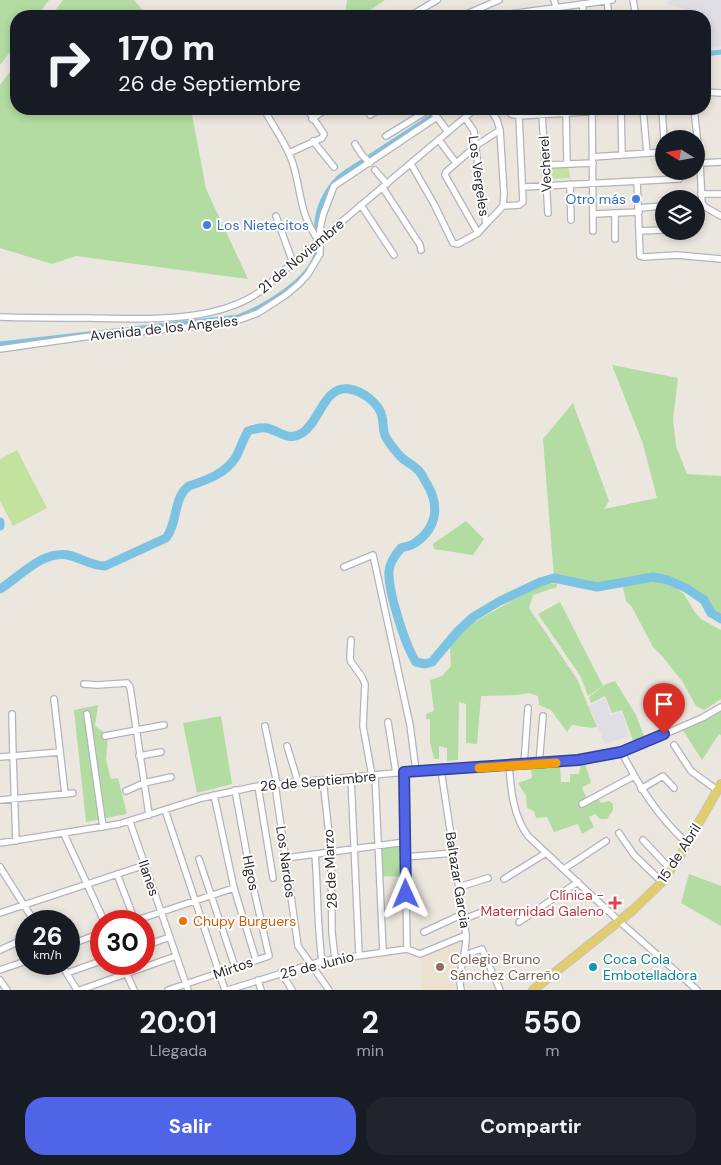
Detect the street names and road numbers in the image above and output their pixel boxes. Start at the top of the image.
street label: Los Vergeles [464,135,494,217]
street label: Vecherel [535,135,555,193]
street label: 21 de Noviembre [254,215,348,297]
street label: Avenida de los Angeles [89,311,239,345]
street label: 26 de Septiembre [259,767,377,795]
street label: 15 de Abril [653,820,705,886]
street label: Los Nardos [272,825,300,899]
street label: 28 de Marzo [319,829,341,909]
street label: Baltazar Garcia [441,831,475,929]
street label: HIgos [238,854,264,892]
street label: Ilanes [134,858,164,898]
street label: 25 de Junio [278,947,356,983]
street label: Mirtos [211,953,255,983]

